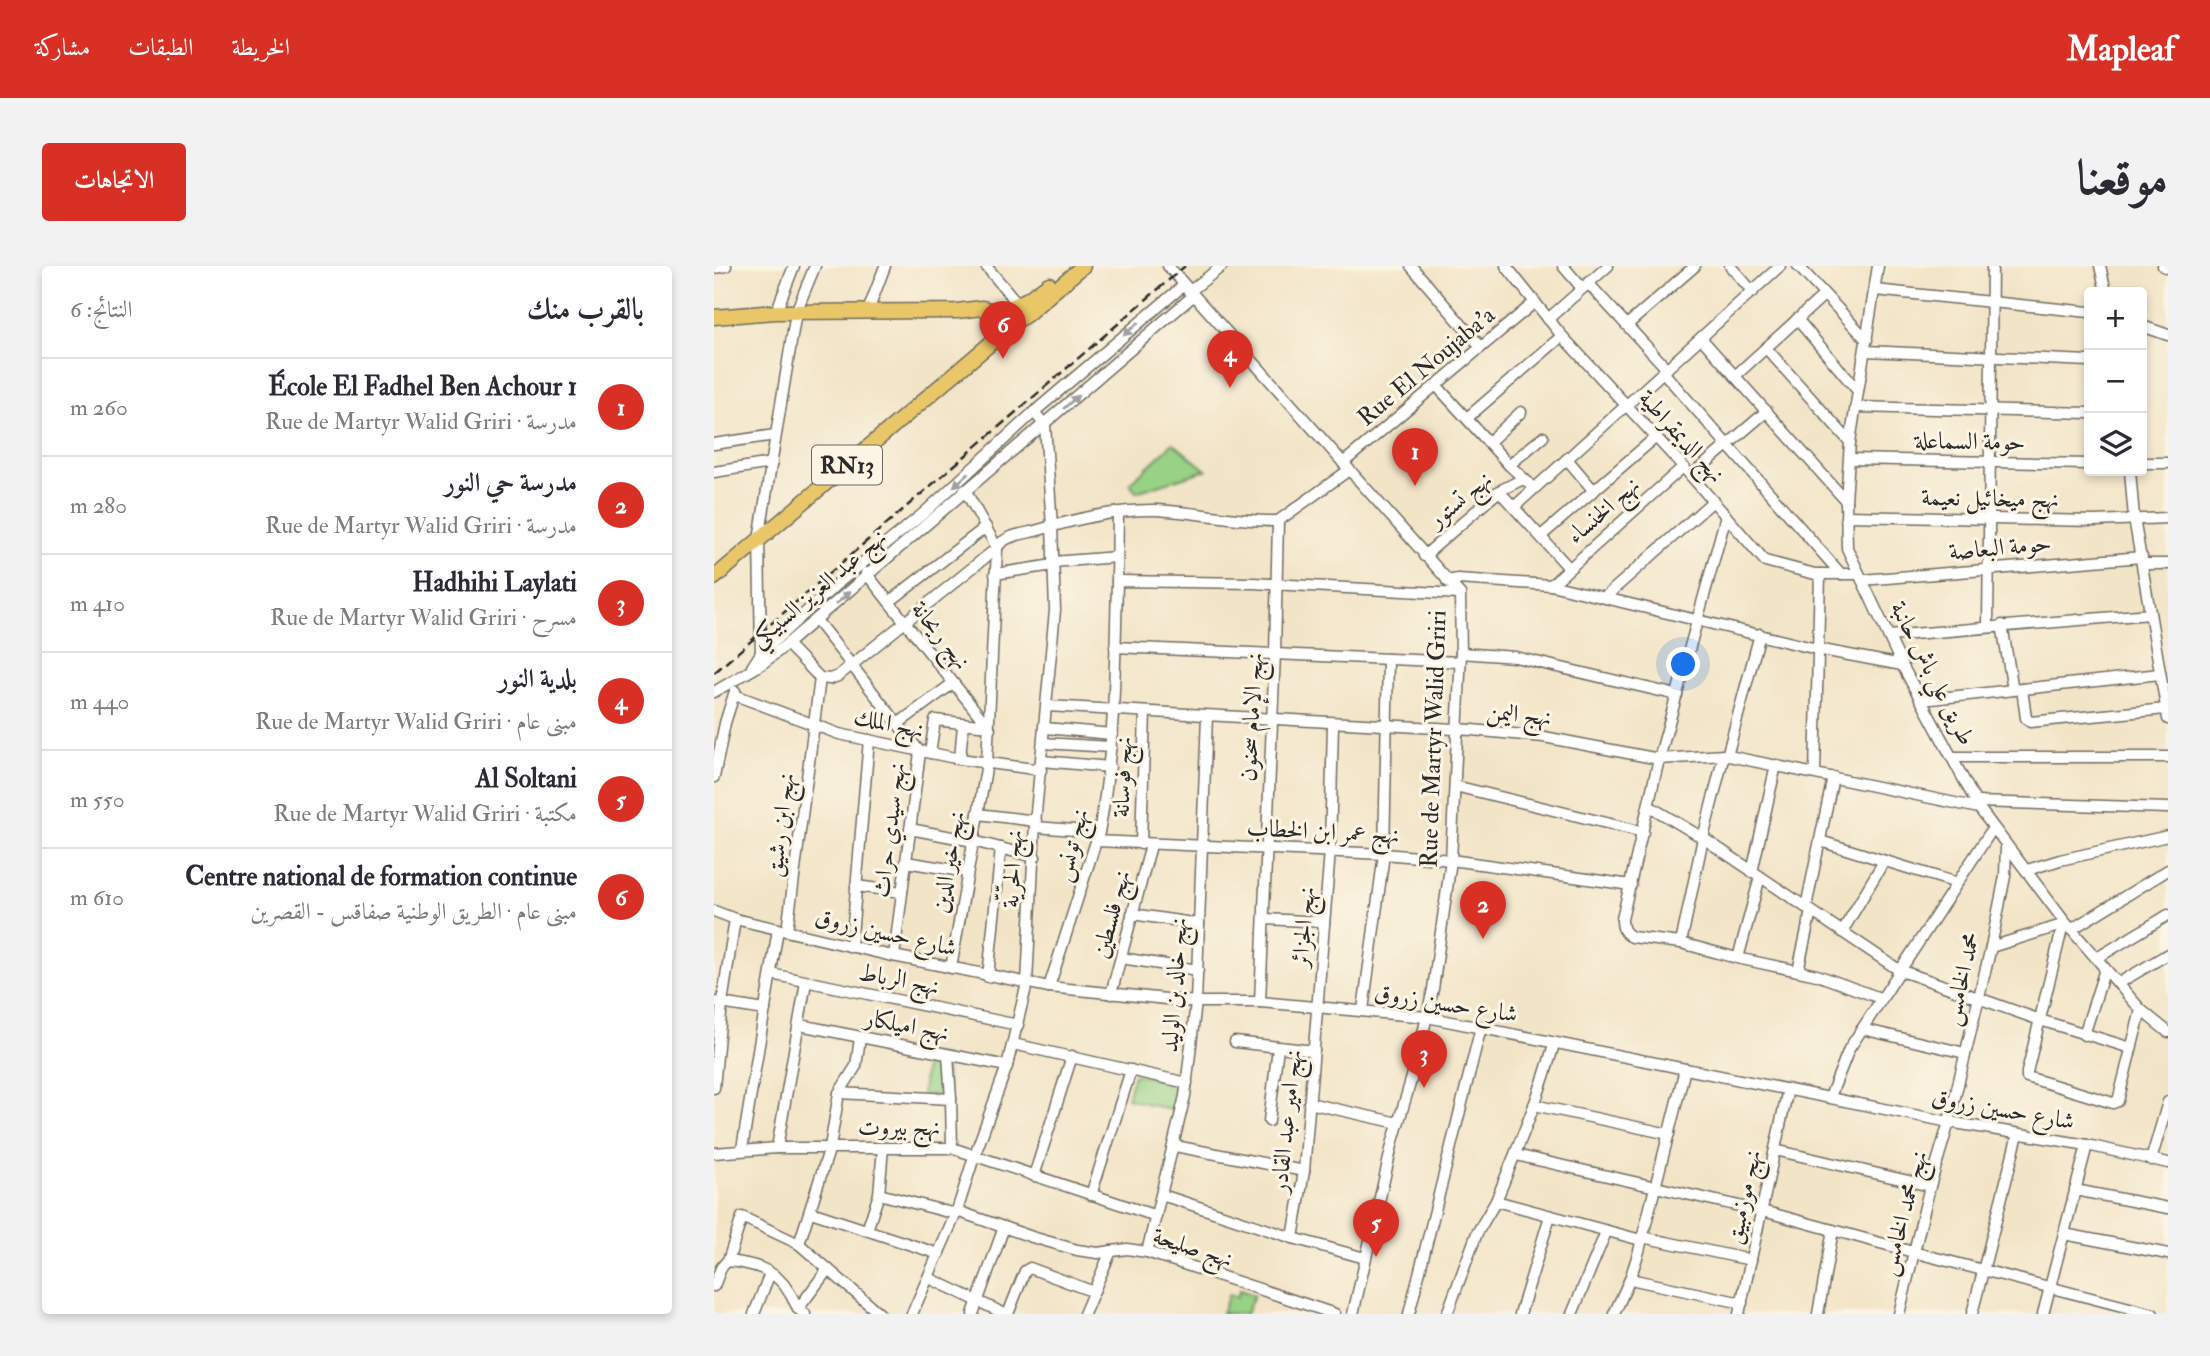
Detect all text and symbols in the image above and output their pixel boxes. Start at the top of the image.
text: Mapleaf [2067,29,2175,70]
text: مشاركة [35,32,90,63]
text: الطبقات [128,32,194,63]
text: الخريطة [232,32,290,63]
button: الاتجاهات [42,143,186,221]
text: موقعنا [2076,148,2168,209]
map controls [2084,287,2147,476]
button: + [2084,287,2147,350]
text: بالقرب منك [527,291,644,328]
text: النتائج: 6 [70,295,133,324]
street label: Rue El Noujaba'a [1351,299,1502,433]
pin: 6 [980,301,1026,359]
one-way arrow [1122,321,1140,337]
pin: 4 [1207,330,1253,388]
button: − [2084,350,2147,413]
text: École El Fadhel Ben Achour 1 [268,371,577,403]
street label: نهج الديمقراطية [1628,383,1732,493]
text: 260 m [70,393,128,422]
text: 1 [617,393,625,422]
one-way arrow [1062,394,1080,410]
text: مدرسة · Rue de Martyr Walid Griri [265,407,577,436]
button: layers [2084,413,2147,476]
street label: حومة السماعلة [1913,425,2026,458]
pin: 1 [1392,428,1438,486]
road number: RN13 [812,446,882,484]
street label: نهج تستور [1420,464,1502,540]
text: مدرسة حي النور [444,467,577,499]
street label: نهج الخنساء [1560,470,1650,555]
one-way arrow [953,471,970,487]
street label: نهج ميخائيل نعيمة [1921,482,2059,520]
text: 280 m [70,491,127,520]
text: 2 [615,491,627,520]
text: مدرسة · Rue de Martyr Walid Griri [265,511,577,540]
street label: نهج عبد العزيز السبيكي [743,522,897,659]
street label: حومة البعاصة [1947,528,2053,567]
text: Hadhihi Laylati [412,567,577,599]
text: 410 m [70,589,125,618]
text: 3 [617,589,625,618]
one-way arrow [834,591,851,606]
street label: نهج ريحانة [900,595,977,679]
street label: طريق علي باش حانبة [1877,596,1982,754]
text: مسرح · Rue de Martyr Walid Griri [270,603,577,632]
street label: Rue de Martyr Walid Griri [1414,610,1453,868]
your location [1666,647,1700,681]
street label: نهج الإمام سحنون [1233,652,1275,783]
text: بلدية النور [498,663,577,695]
text: 440 m [70,687,129,716]
text: 4 [615,687,627,716]
street label: نهج اليمن [1484,696,1553,738]
street label: نهج الملك [850,701,927,751]
text: مبنى عام · Rue de Martyr Walid Griri [255,707,577,736]
street label: نهج فوسانة [1106,736,1144,818]
street label: نهج سيدي حراث [866,761,918,900]
text: Al Soltani [476,763,577,795]
street label: نهج ابن رشيق [759,771,807,880]
text: 550 m [70,785,125,814]
text: 5 [616,785,626,814]
text: مكتبة · Rue de Martyr Walid Griri [273,799,577,828]
street label: نهج تونس [1047,805,1101,886]
street label: نهج خير الدين [924,809,978,916]
street label: نهج عمر ابن الخطاب [1246,812,1400,856]
street label: نهج الحرّيّة [994,829,1035,909]
text: Centre national de formation continue [185,861,577,893]
street label: نهج فلسطين [1085,867,1143,963]
pin: 2 [1460,881,1506,939]
text: 610 m [70,883,124,912]
text: 6 [615,883,627,912]
street label: نهج الجزائر [1284,885,1327,972]
text: مبنى عام · الطريق الوطنية صفاقس - القصرين [250,897,577,926]
street label: شارع حسين زروق [811,901,960,968]
street label: نهج خالد بن الوليد [1154,916,1200,1054]
street label: محمد الخامس [1936,929,1987,1029]
street label: نهج الرباط [855,956,942,1007]
street label: شارع حسين زروق [1371,977,1520,1034]
street label: نهج اميلكار [859,1002,952,1054]
pin: 3 [1401,1030,1447,1088]
street label: نهج امير عبد القادر [1263,1048,1314,1197]
street label: شارع حسين زروق [1928,1082,2077,1141]
street label: نهج بيروت [858,1112,940,1148]
street label: نهج موزمبيق [1718,1147,1774,1248]
street label: نهج محمد الخامس [1872,1147,1940,1280]
pin: 5 [1353,1199,1399,1257]
street label: نهج صليحة [1147,1220,1237,1280]

